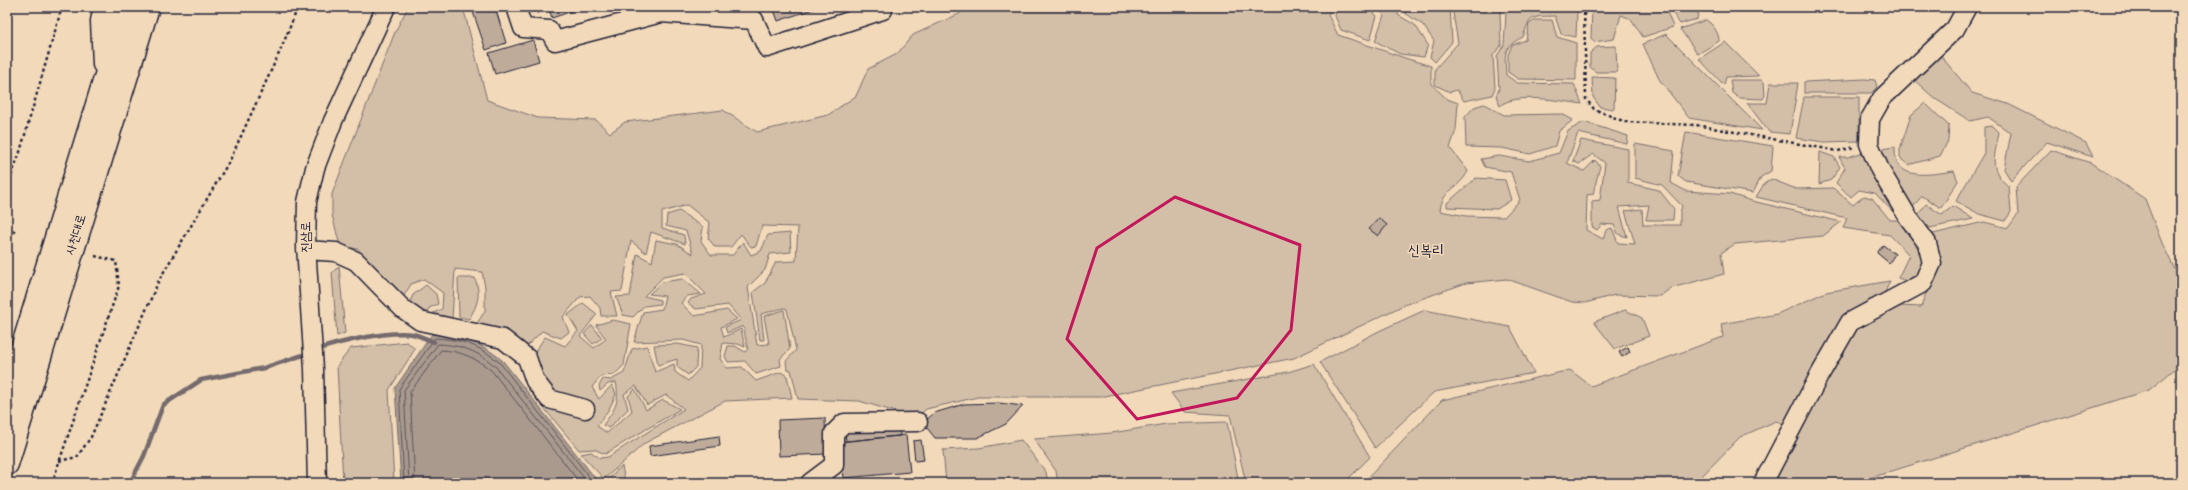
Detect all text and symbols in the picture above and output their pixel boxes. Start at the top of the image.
street label: 사천대로 [62,212,92,259]
street label: 진삼로 [298,221,317,253]
district label: 신복리 [1408,241,1444,263]

